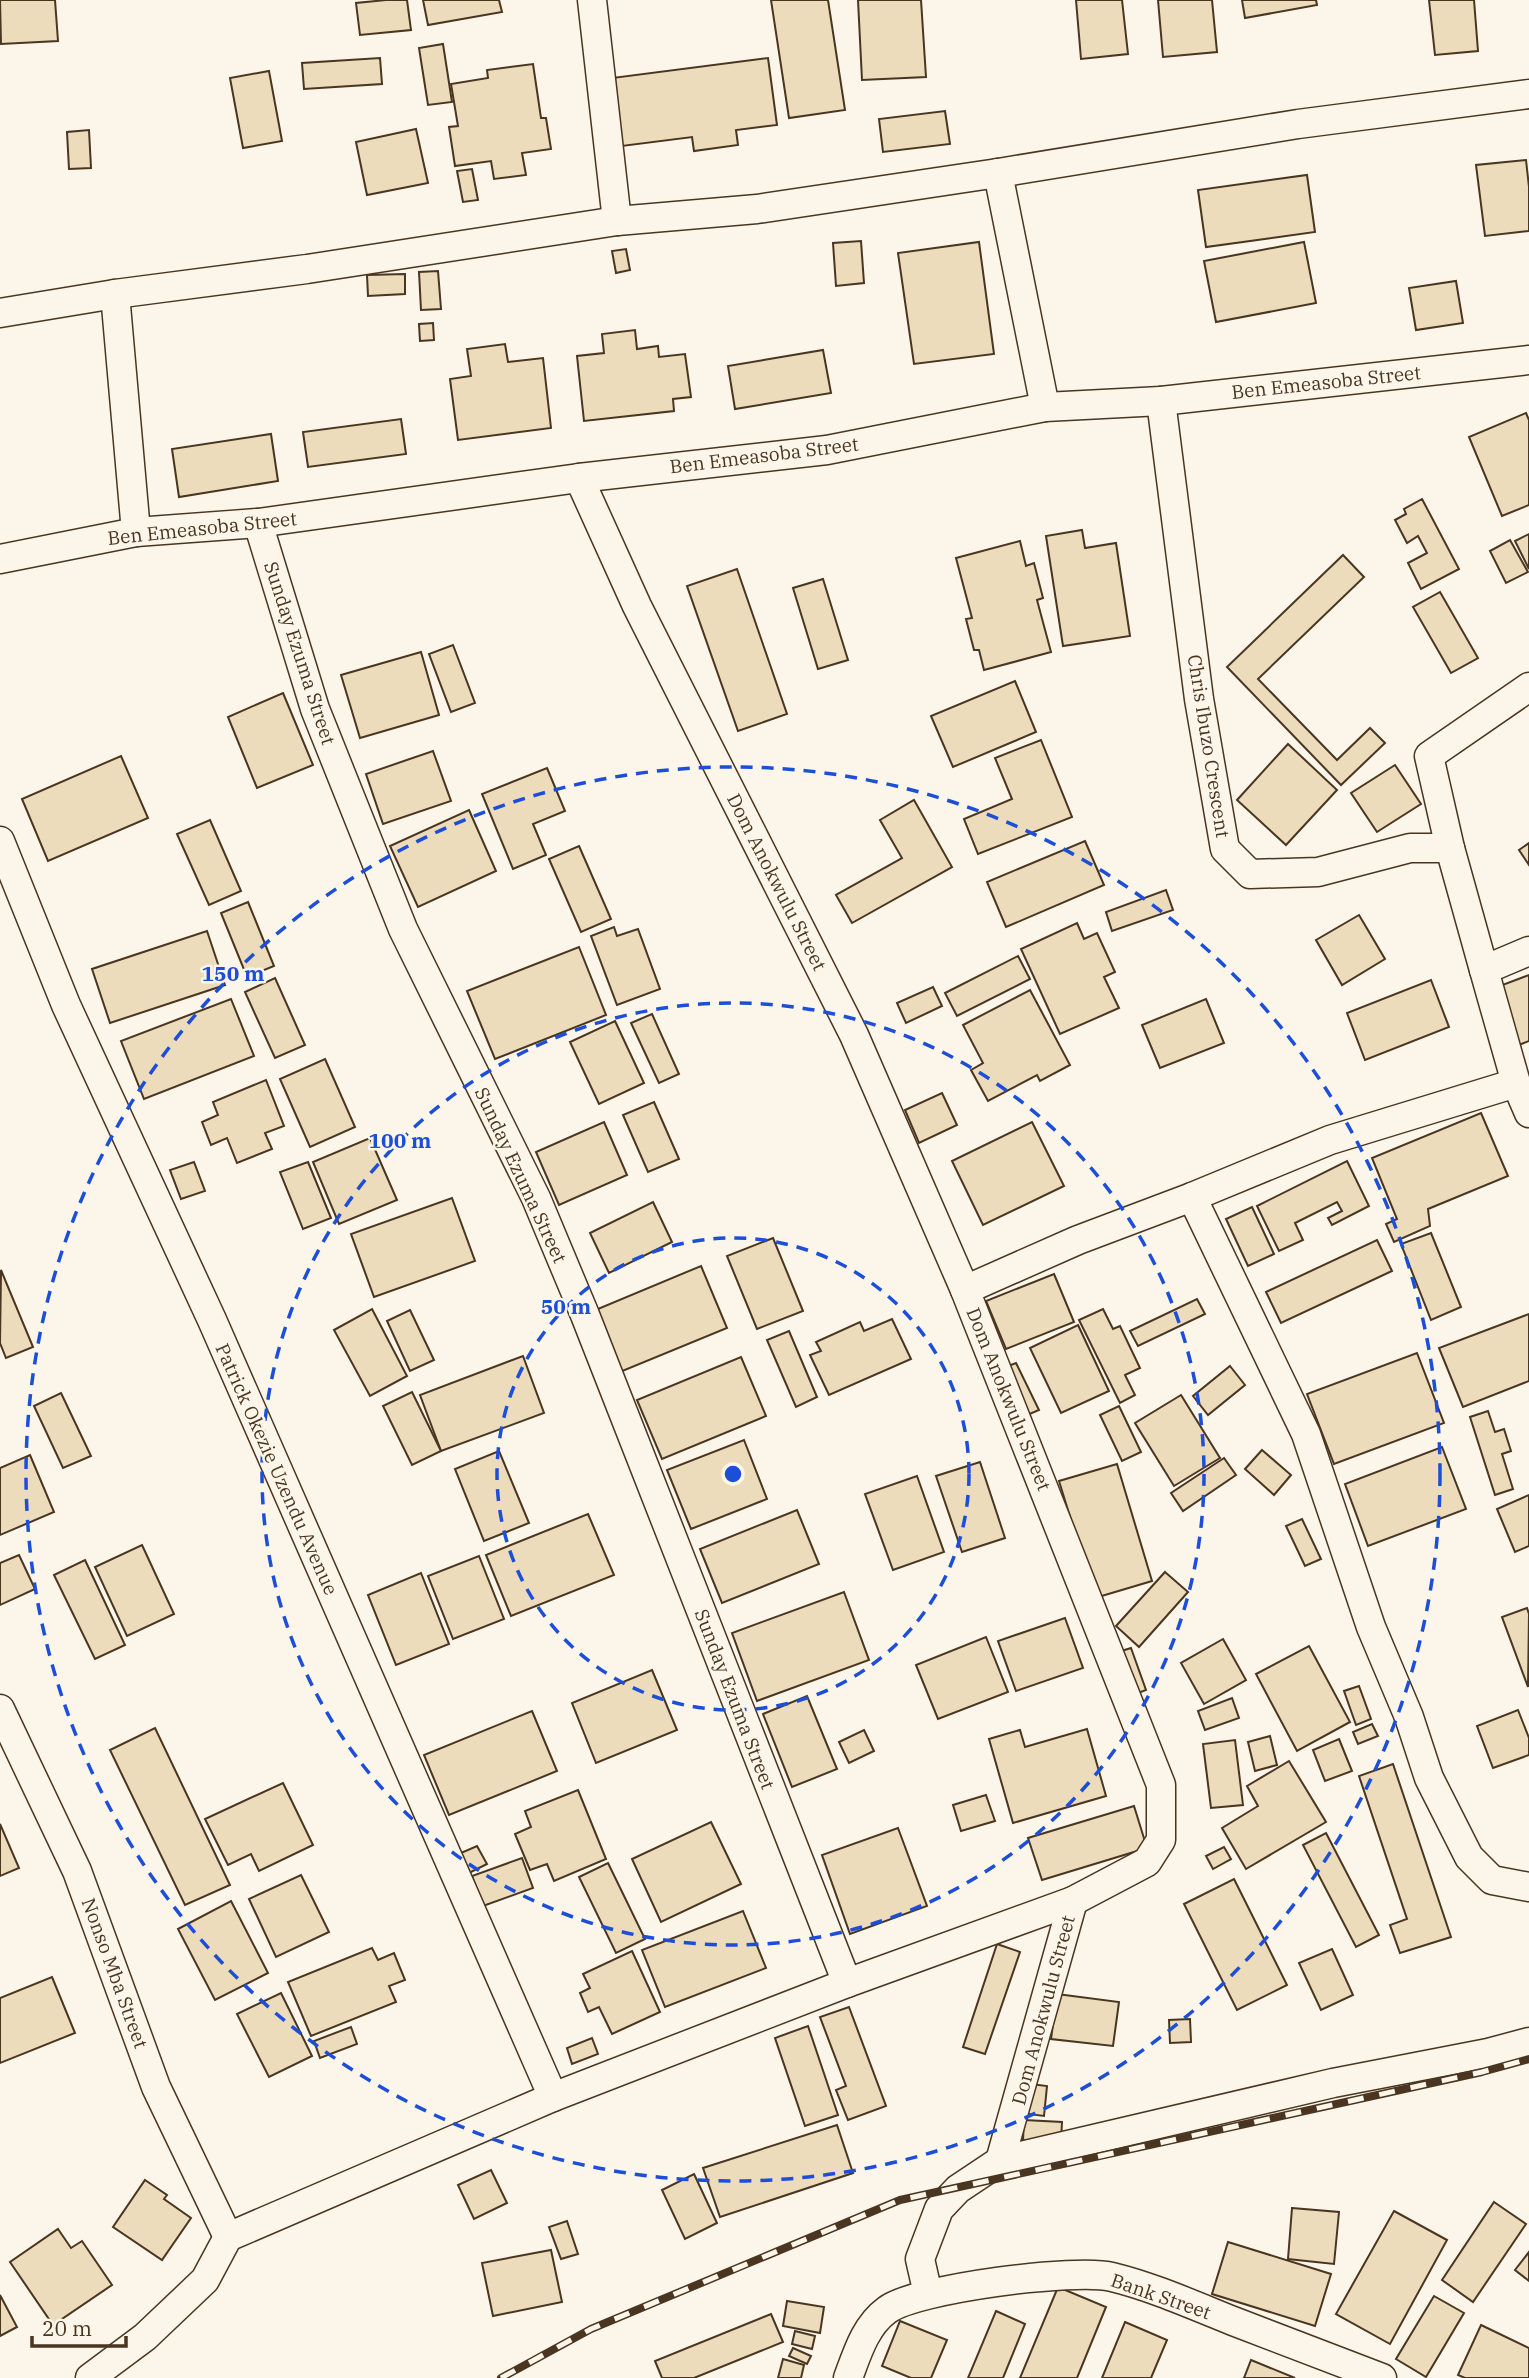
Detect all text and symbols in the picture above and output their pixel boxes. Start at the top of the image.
street label: Ben Emeasoba Street [1230,360,1422,404]
street label: Ben Emeasoba Street [668,431,860,479]
street label: Ben Emeasoba Street [106,506,298,550]
street label: Sunday Ezuma Street [259,558,341,748]
street label: Chris Ibuzo Crescent [1183,653,1235,840]
street label: Dom Anokwulu Street [722,789,832,975]
text: 150 m [201,959,265,987]
street label: Sunday Ezuma Street [470,1083,572,1267]
text: 100 m [368,1126,432,1154]
text: 50 m [541,1292,591,1320]
street label: Dom Anokwulu Street [961,1304,1057,1494]
street label: Patrick Okezie Uzendu Avenue [211,1339,343,1599]
centre of rings [721,1462,745,1486]
street label: Sunday Ezuma Street [690,1605,781,1793]
street label: Nonso Mba Street [77,1895,153,2052]
street label: Dom Anokwulu Street [1006,1912,1080,2107]
street label: Bank Street [1108,2268,1214,2324]
scale bar [32,2304,126,2348]
text: 20 m [42,2314,92,2342]

